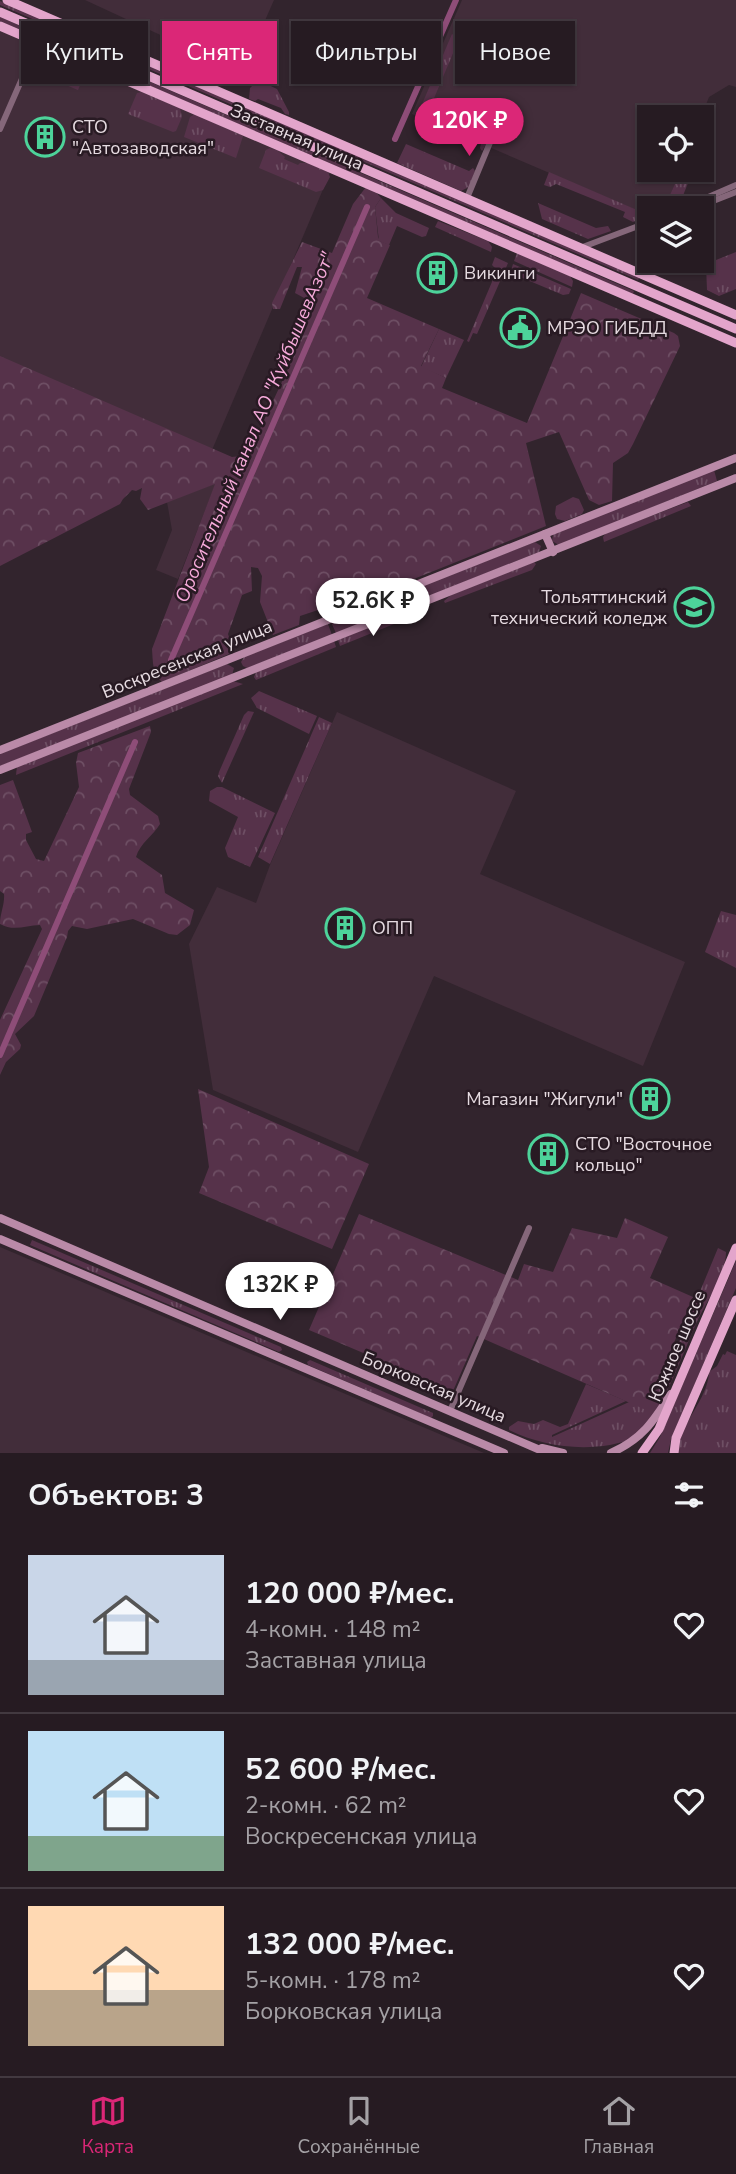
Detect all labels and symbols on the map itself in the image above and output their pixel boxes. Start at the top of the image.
street label: Заставная улица [227,98,367,176]
pin: 120K ₽ [412,99,526,158]
place label: СТО "Автозаводская" [72,115,214,160]
building icon: СТО "Автозаводская" [24,116,66,158]
water label: Оросительный канал АО "КуйбышевАзот" [169,248,341,607]
building icon: Викинги [416,252,458,294]
place label: Викинги [464,261,536,285]
public building icon: МРЭО ГИБДД [499,307,541,349]
place label: МРЭО ГИБДД [547,316,667,340]
pin: 52.6K ₽ [308,578,438,638]
place label: Тольяттинский технический коледж [491,585,668,630]
school or university icon: Тольяттинский технический коледж [673,586,715,628]
street label: Воскресенская улица [98,614,276,704]
building icon: ОПП [324,907,366,949]
place label: ОПП [372,916,413,940]
building icon: Магазин "Жигули" [629,1078,671,1120]
place label: Магазин "Жигули" [466,1087,623,1111]
place label: СТО "Восточное кольцо" [575,1132,712,1177]
building icon: СТО "Восточное кольцо" [527,1133,569,1175]
pin: 132K ₽ [223,1262,337,1322]
street label: Южное шоссе [643,1287,711,1405]
street label: Борковская улица [358,1346,510,1428]

